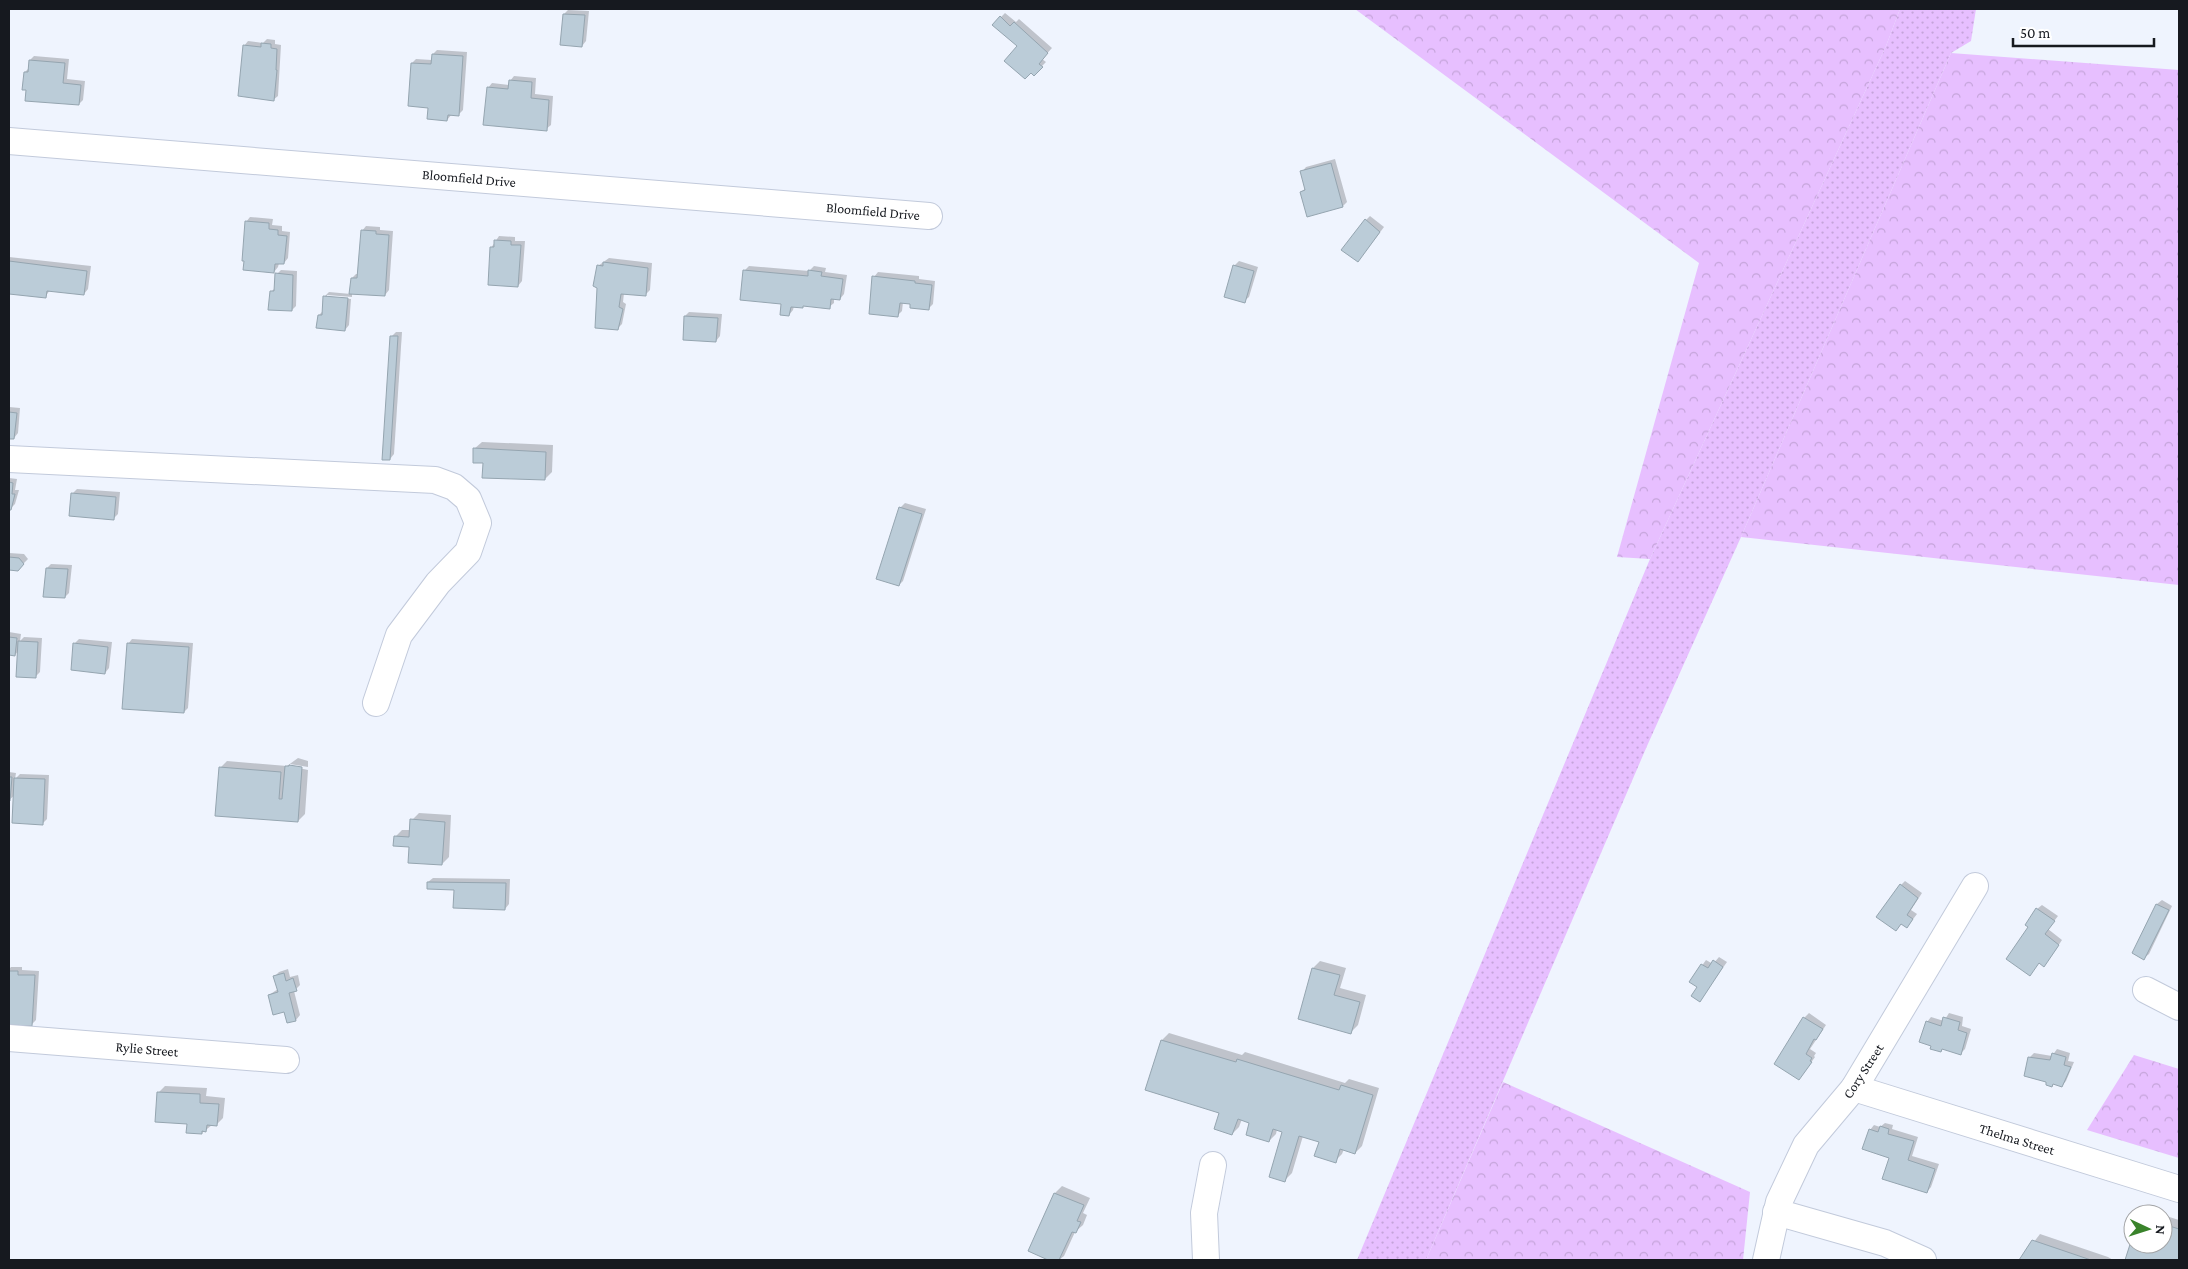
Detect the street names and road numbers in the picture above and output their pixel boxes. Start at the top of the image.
street label: Bloomfield Drive [421,166,517,190]
street label: Bloomfield Drive [825,199,921,223]
street label: Rylie Street [115,1038,179,1060]
street label: Cory Street [1839,1040,1887,1101]
street label: Thelma Street [1977,1120,2057,1158]

